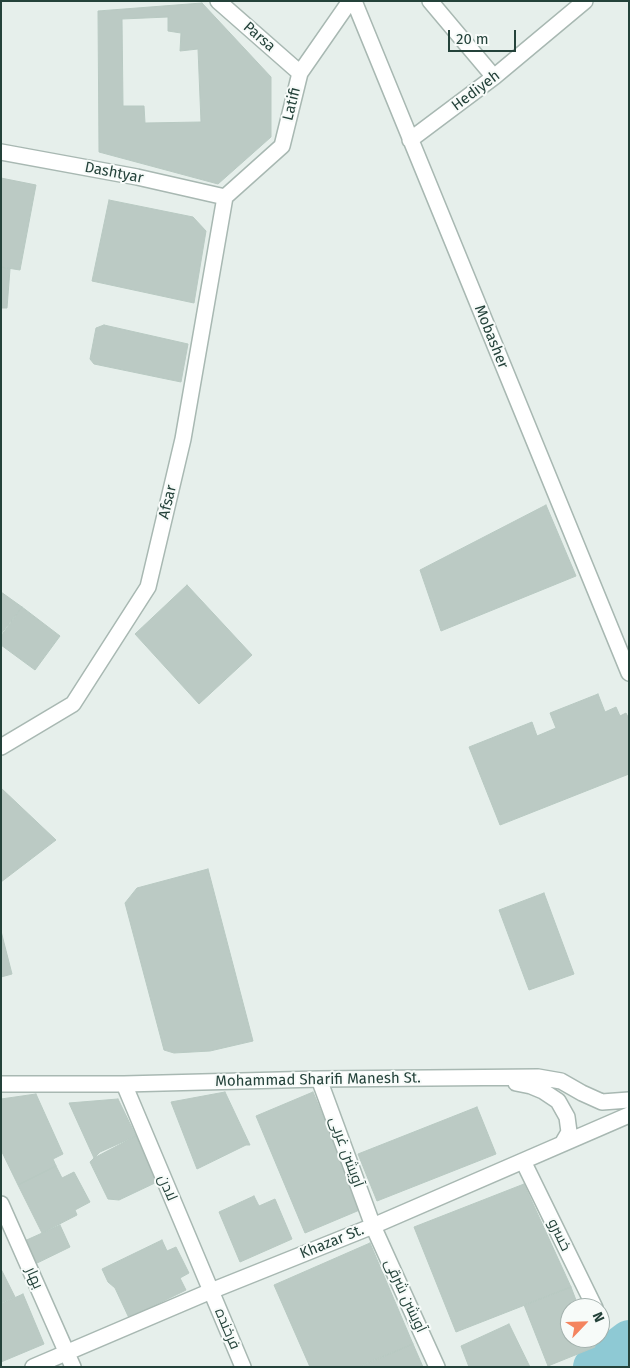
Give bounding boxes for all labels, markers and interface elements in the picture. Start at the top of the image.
street label: Parsa [239,18,279,56]
scale bar [450,20,518,52]
text: 20 m [456,30,489,48]
street label: Hediyeh [448,67,504,115]
street label: Latifi [279,85,305,123]
street label: Dashtyar [83,158,145,188]
street label: Mobasher [470,303,512,371]
street label: Afsar [155,483,181,521]
street label: Mohammad Sharifi Manesh St. [215,1069,421,1091]
street label: آویشن غربی [325,1114,367,1190]
street label: لادن [153,1172,181,1204]
street label: خسرو [544,1216,574,1254]
street label: Khazar St. [297,1221,367,1263]
street label: آویشن شرقی [380,1256,430,1336]
street label: بهار [21,1264,47,1292]
north arrow [560,1298,610,1348]
street label: فرخنده [210,1306,244,1352]
text: N [589,1309,608,1325]

